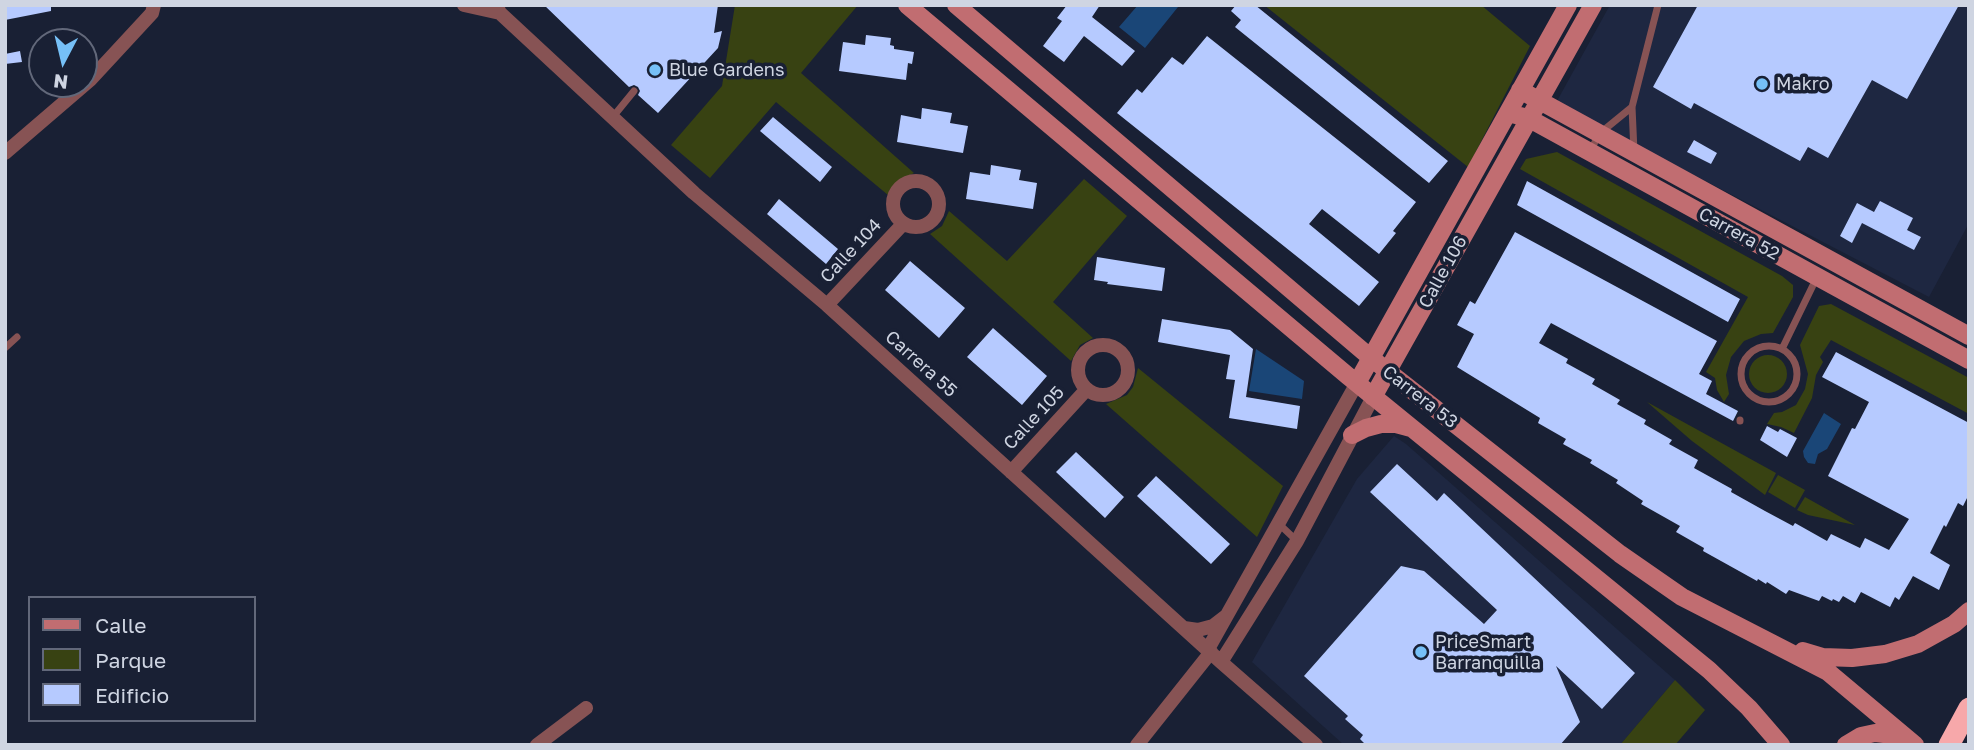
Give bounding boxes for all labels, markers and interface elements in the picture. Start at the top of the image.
north arrow [28,28,98,98]
place label: Blue Gardens [669,59,784,81]
marker: Blue Gardens [647,62,663,78]
text: N [52,70,69,95]
place label: Makro [1776,73,1829,95]
marker: Makro [1754,76,1770,92]
street label: Carrera 52 [1695,203,1783,265]
street label: Calle 104 [816,215,886,287]
street label: Calle 106 [1414,232,1472,312]
street label: Carrera 55 [881,326,961,402]
street label: Carrera 53 [1378,361,1462,433]
street label: Calle 105 [999,382,1069,454]
legend [28,596,256,722]
text: Calle [95,612,147,638]
place label: PriceSmart Barranquilla [1435,631,1541,674]
marker: PriceSmart Barranquilla [1413,644,1429,660]
text: Parque [95,647,166,673]
text: Edificio [95,682,169,708]

